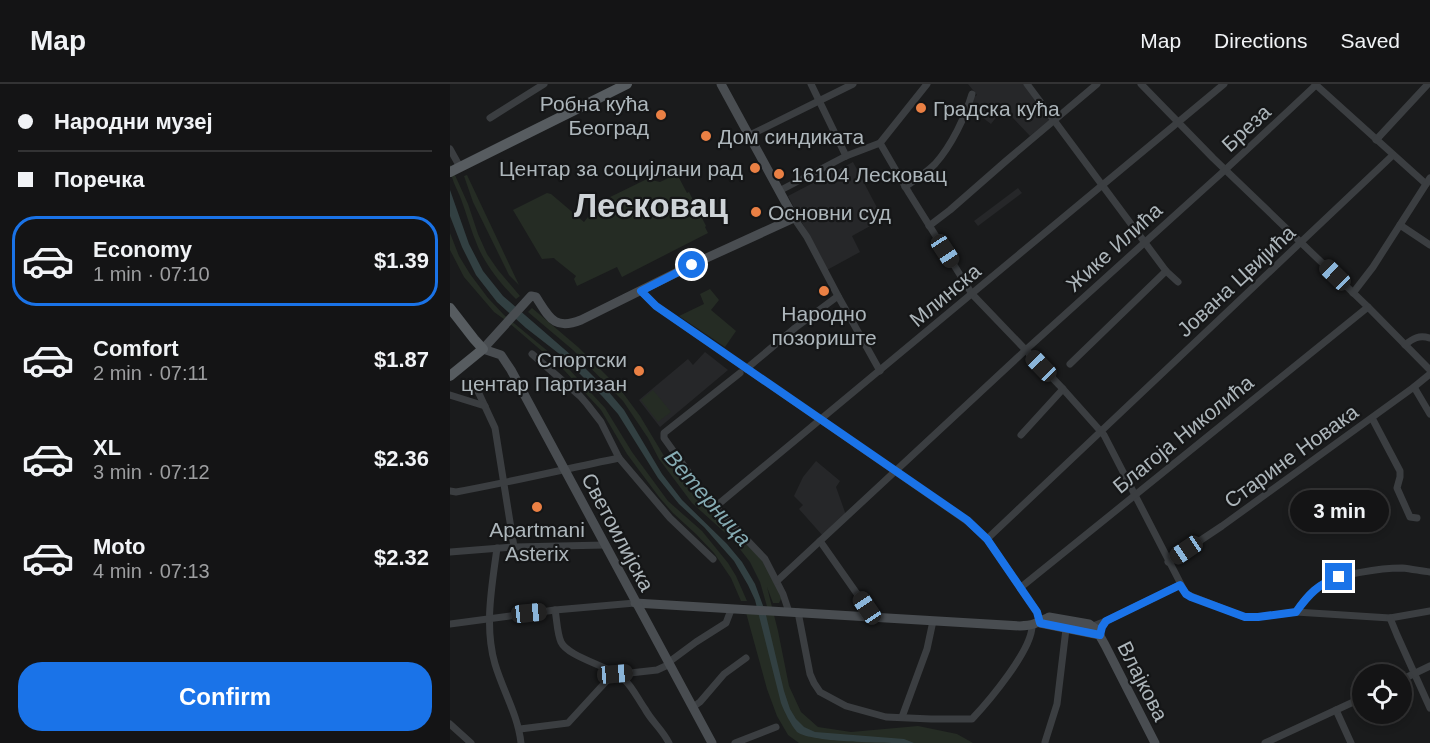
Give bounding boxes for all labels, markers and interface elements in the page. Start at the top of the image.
text: Map [30,25,86,56]
text: Map [1140,29,1181,52]
text: Directions [1214,29,1307,52]
text: Saved [1340,29,1400,52]
place label: Робна кућа Београд [540,92,649,139]
place label: Градска кућа [933,97,1060,120]
street label: Бреза [1217,100,1275,156]
marker: Градска кућа [914,101,928,115]
marker: Робна кућа Београд [654,108,668,122]
text: Народни музеј [54,109,213,134]
place label: Дом синдиката [718,125,864,148]
marker: Дом синдиката [699,129,713,143]
place label: Центар за социјлани рад [499,157,743,180]
marker: Центар за социјлани рад [748,161,762,175]
place label: 16104 Лесковац [791,163,947,186]
text: Поречка [54,167,144,192]
marker: 16104 Лесковац [772,167,786,181]
district label: Лесковац [574,187,728,224]
street label: Жике Илића [1062,198,1167,296]
place label: Основни суд [768,201,891,224]
marker: Основни суд [749,205,763,219]
street label: Јована Цвијића [1173,221,1300,341]
car [928,231,962,271]
icon: car [21,234,75,288]
text: Economy [93,237,192,262]
text: $1.39 [374,248,429,273]
route start [678,251,705,278]
car [1316,256,1354,294]
street label: Млинска [905,259,985,331]
text: 1 min · 07:10 [93,263,210,285]
marker: Народно позориште [817,284,831,298]
place label: Народно позориште [771,302,877,349]
icon: car [21,333,75,387]
text: Comfort [93,336,179,361]
text: $1.87 [374,347,429,372]
car [1022,347,1060,385]
place label: Спортски центар Партизан [461,348,627,395]
text: 2 min · 07:11 [93,362,208,384]
marker: Спортски центар Партизан [632,364,646,378]
street label: Благоја Николића [1108,370,1258,498]
street label: Старине Новака [1220,400,1363,512]
icon: car [21,432,75,486]
text: XL [93,435,121,460]
water label: Ветерница [660,445,756,551]
text: $2.36 [374,446,429,471]
text: 3 min · 07:12 [93,461,210,483]
street label: Светоилијска [577,469,659,595]
callout: 3 min [1290,490,1388,532]
marker: Apartmani Asterix [530,500,544,514]
text: 3 min [1313,500,1366,522]
place label: Apartmani Asterix [489,518,585,565]
icon: car [21,531,75,585]
car [1166,532,1206,568]
text: Moto [93,534,146,559]
text: $2.32 [374,545,429,570]
text: 4 min · 07:13 [93,560,210,582]
route end [1325,563,1352,590]
car [849,588,885,628]
car [510,602,548,624]
street label: Влајкова [1113,637,1173,725]
button: Confirm [18,662,432,731]
car [596,663,634,685]
map controls [1352,664,1412,724]
button: locate [1352,664,1412,724]

